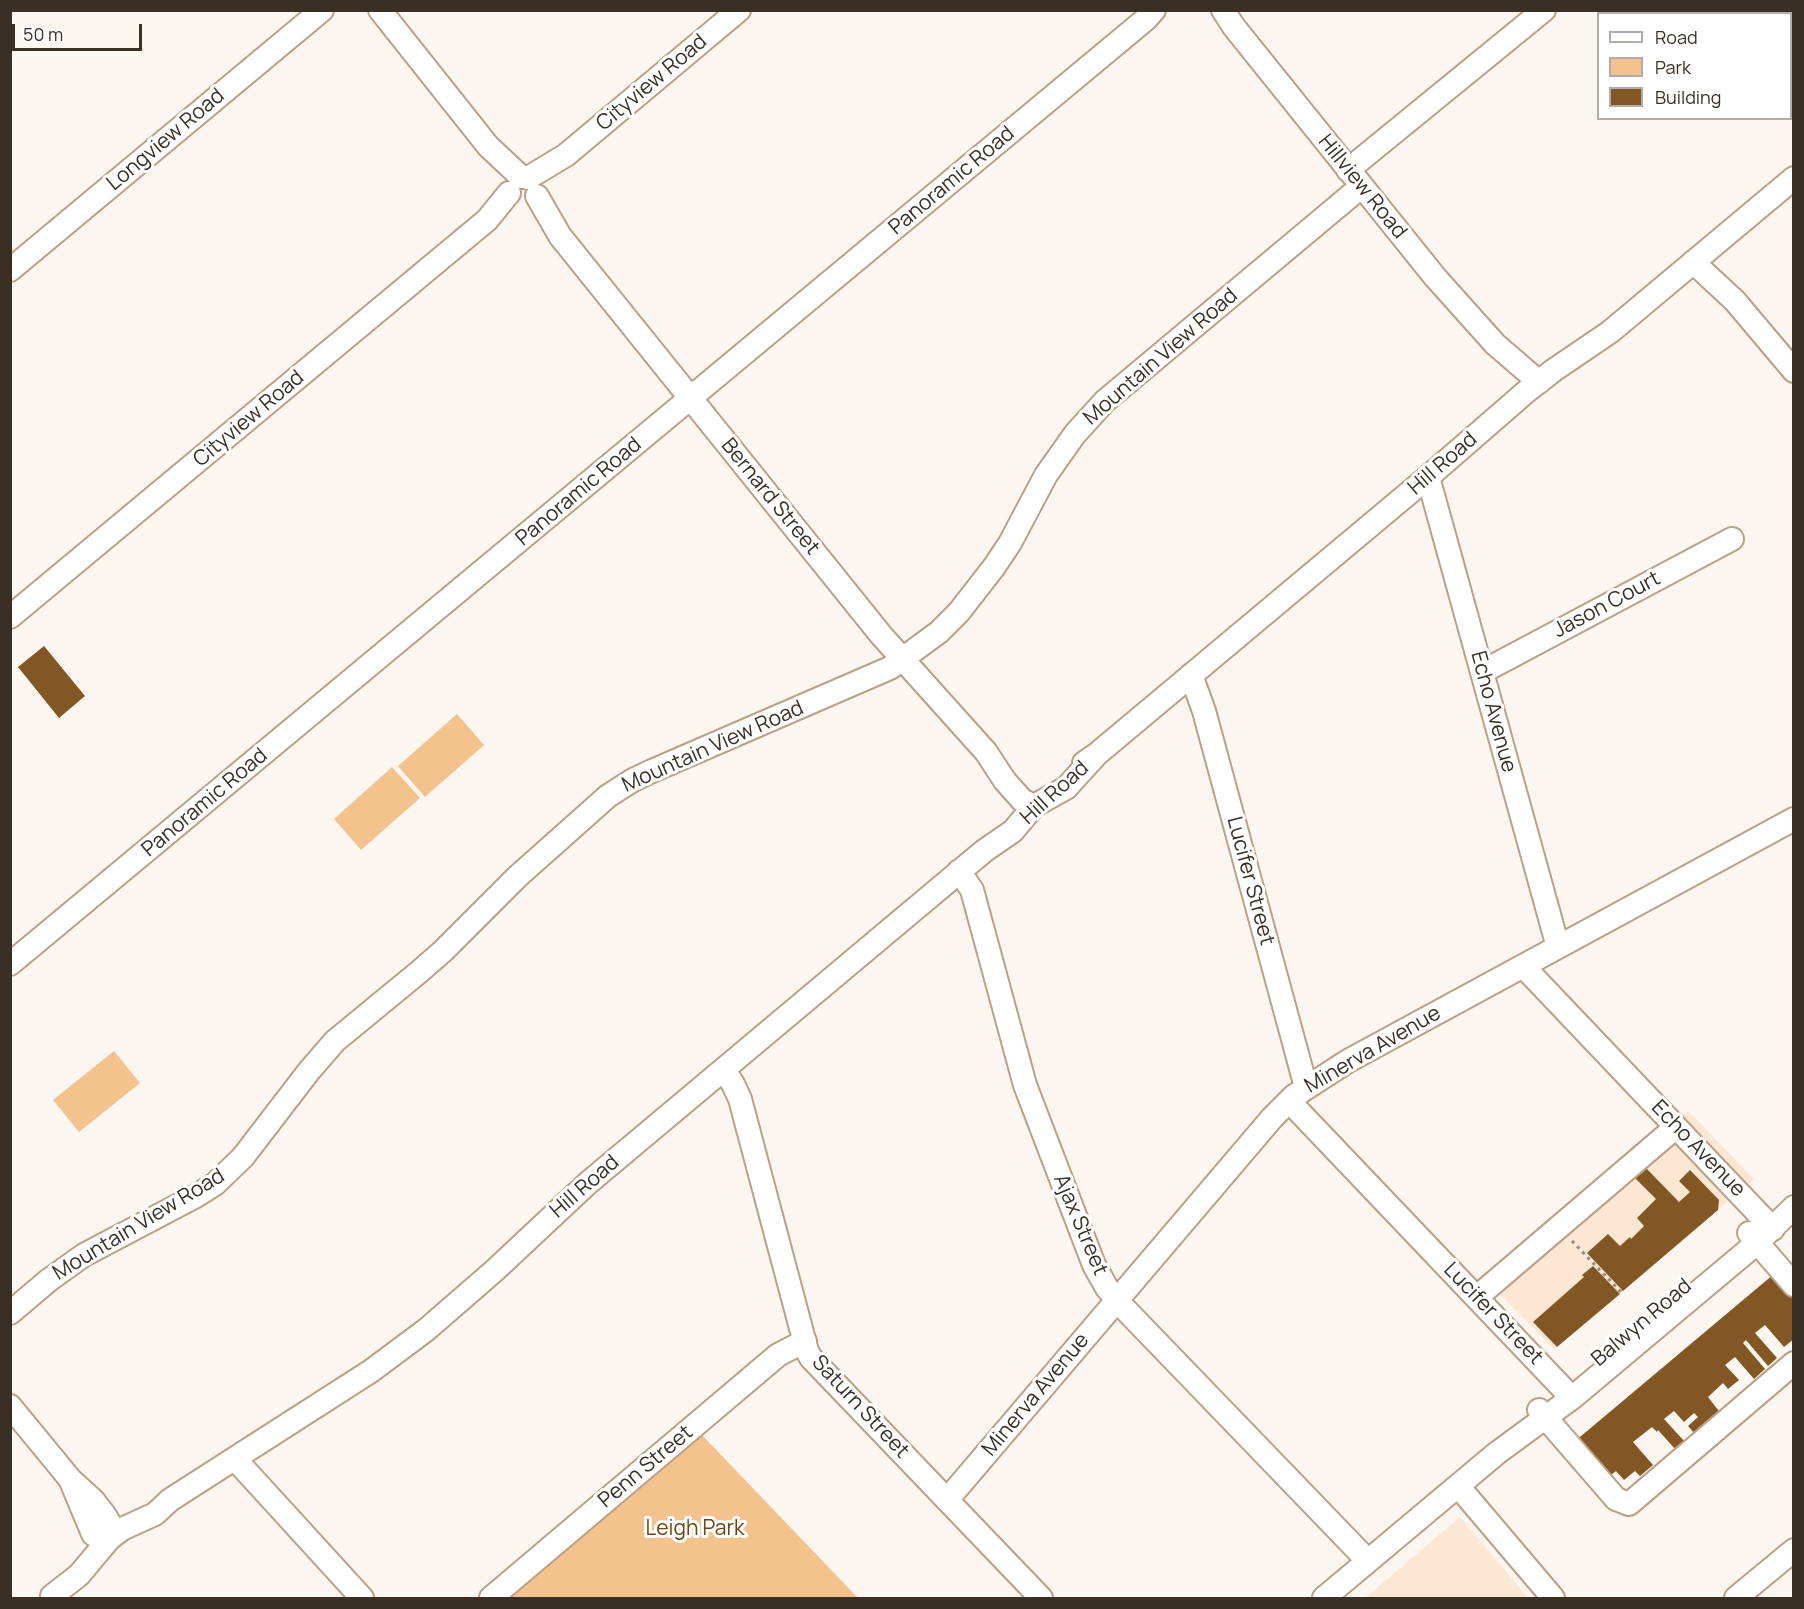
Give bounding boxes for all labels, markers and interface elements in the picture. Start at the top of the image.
scale bar [15,12,146,50]
legend [1597,12,1792,120]
text: 50 m [23,22,63,46]
text: Road [1655,25,1698,49]
street label: Cityview Road [592,29,712,137]
text: Park [1655,55,1691,79]
street label: Longview Road [102,84,230,196]
text: Building [1655,85,1721,109]
street label: Panoramic Road [884,121,1020,241]
street label: Hillview Road [1312,130,1412,244]
street label: Mountain View Road [1079,283,1243,431]
street label: Cityview Road [189,365,309,473]
street label: Hill Road [1403,427,1483,501]
street label: Panoramic Road [511,432,647,552]
street label: Bernard Street [715,434,825,560]
street label: Jason Court [1549,566,1665,644]
street label: Echo Avenue [1465,649,1521,775]
street label: Mountain View Road [618,696,808,798]
street label: Panoramic Road [137,743,273,863]
street label: Hill Road [1016,756,1094,830]
street label: Lucifer Street [1221,814,1279,948]
street label: Minerva Avenue [1301,1001,1445,1099]
street label: Echo Avenue [1646,1095,1750,1203]
street label: Hill Road [545,1150,625,1224]
street label: Mountain View Road [49,1164,229,1286]
street label: Ajax Street [1047,1171,1113,1279]
street label: Lucifer Street [1438,1258,1548,1370]
street label: Balwyn Road [1587,1274,1697,1372]
street label: Minerva Avenue [977,1328,1095,1462]
street label: Saturn Street [806,1350,914,1464]
street label: Penn Street [594,1420,698,1514]
park label: Leigh Park [646,1516,744,1542]

